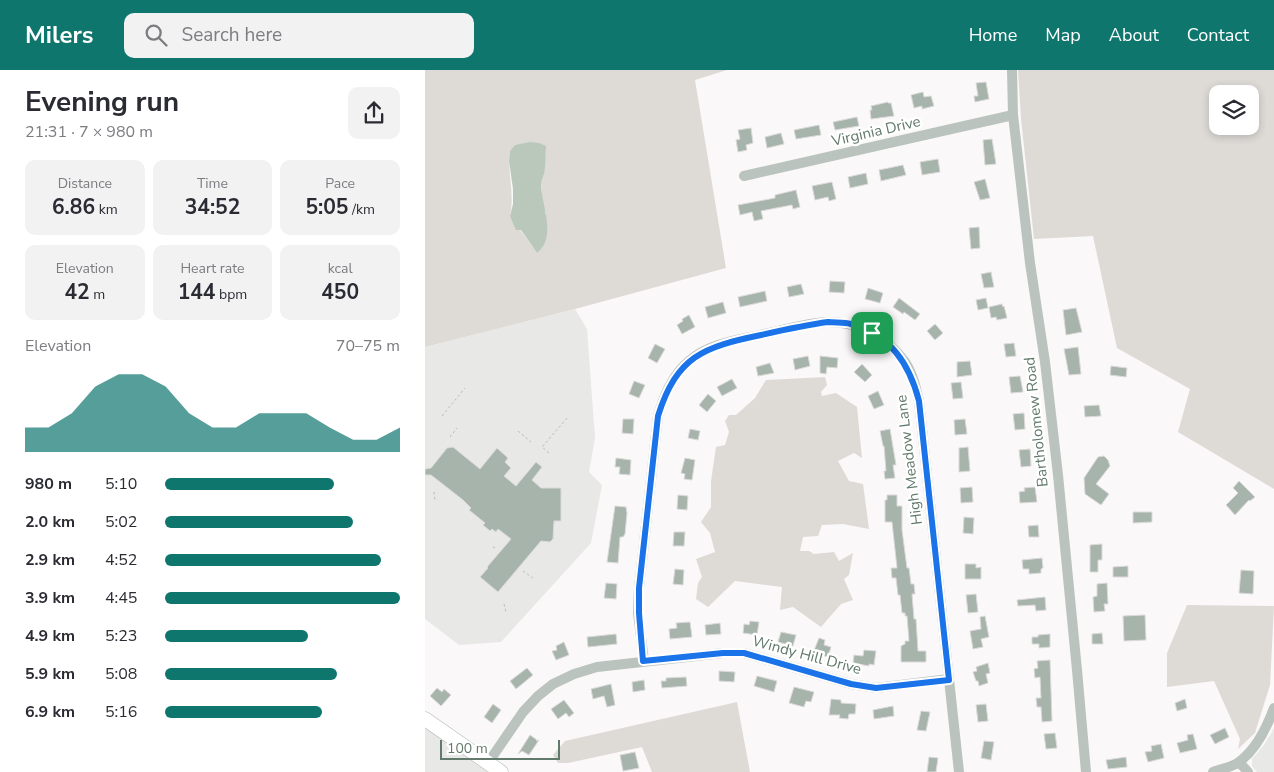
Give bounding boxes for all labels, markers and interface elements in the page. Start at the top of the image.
search box [124,13,474,58]
text: Milers [25,19,94,51]
icon: search [142,21,170,49]
text: Search here [182,22,282,48]
text: Home [969,23,1017,47]
text: Map [1045,23,1081,47]
text: About [1109,23,1159,47]
text: Contact [1187,23,1249,47]
text: Evening run [25,83,179,121]
map controls [1209,85,1259,135]
button: layers [1209,85,1259,135]
button: share [348,87,400,139]
street label: Virginia Drive [829,111,922,151]
text: 21:31 · 7 × 980 m [25,121,153,143]
text: Distance [58,174,112,193]
text: Time [197,174,228,193]
text: Pace [325,174,355,193]
text: 6.86 [52,193,95,221]
text: 34:52 [185,193,240,221]
text: 5:05 [305,193,348,221]
text: km [95,200,118,219]
text: /km [348,200,375,219]
text: Elevation [56,259,114,278]
text: Heart rate [180,259,245,278]
text: kcal [328,259,353,278]
text: 42 [64,278,90,306]
text: 144 [178,278,215,306]
text: 450 [321,278,359,306]
text: m [90,285,105,304]
text: bpm [215,285,247,304]
pin [851,312,893,354]
icon: arrive [858,319,886,347]
text: Elevation [25,335,91,357]
text: 70–75 m [336,335,400,357]
street label: Bartholomew Road [1019,356,1053,488]
street label: High Meadow Lane [891,394,927,526]
text: 980 m [25,473,72,495]
text: 5:10 [105,473,137,495]
text: 2.0 km [25,511,75,533]
text: 5:02 [105,511,137,533]
text: 2.9 km [25,549,75,571]
text: 4:52 [105,549,137,571]
text: 3.9 km [25,587,75,609]
text: 4:45 [105,587,137,609]
text: 4.9 km [25,625,75,647]
text: 5:23 [105,625,137,647]
street label: Windy Hill Drive [750,631,864,679]
text: 5.9 km [25,663,75,685]
text: 5:08 [105,663,137,685]
text: 6.9 km [25,701,75,723]
text: 5:16 [105,701,137,723]
scale bar [440,737,560,760]
text: 100 m [447,739,488,758]

